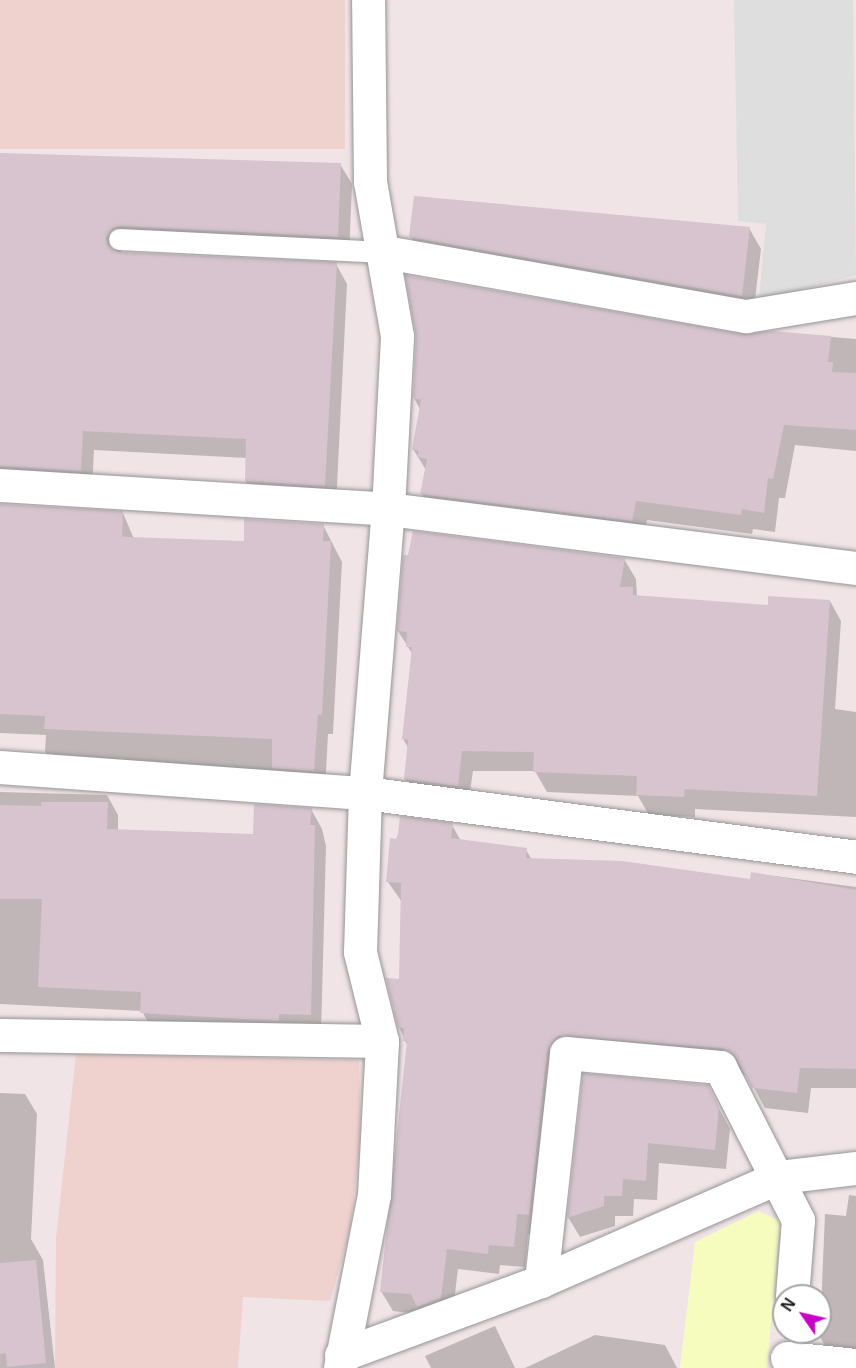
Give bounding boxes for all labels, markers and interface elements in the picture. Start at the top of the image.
north arrow [772,1284,832,1344]
text: N [778,1295,799,1314]

